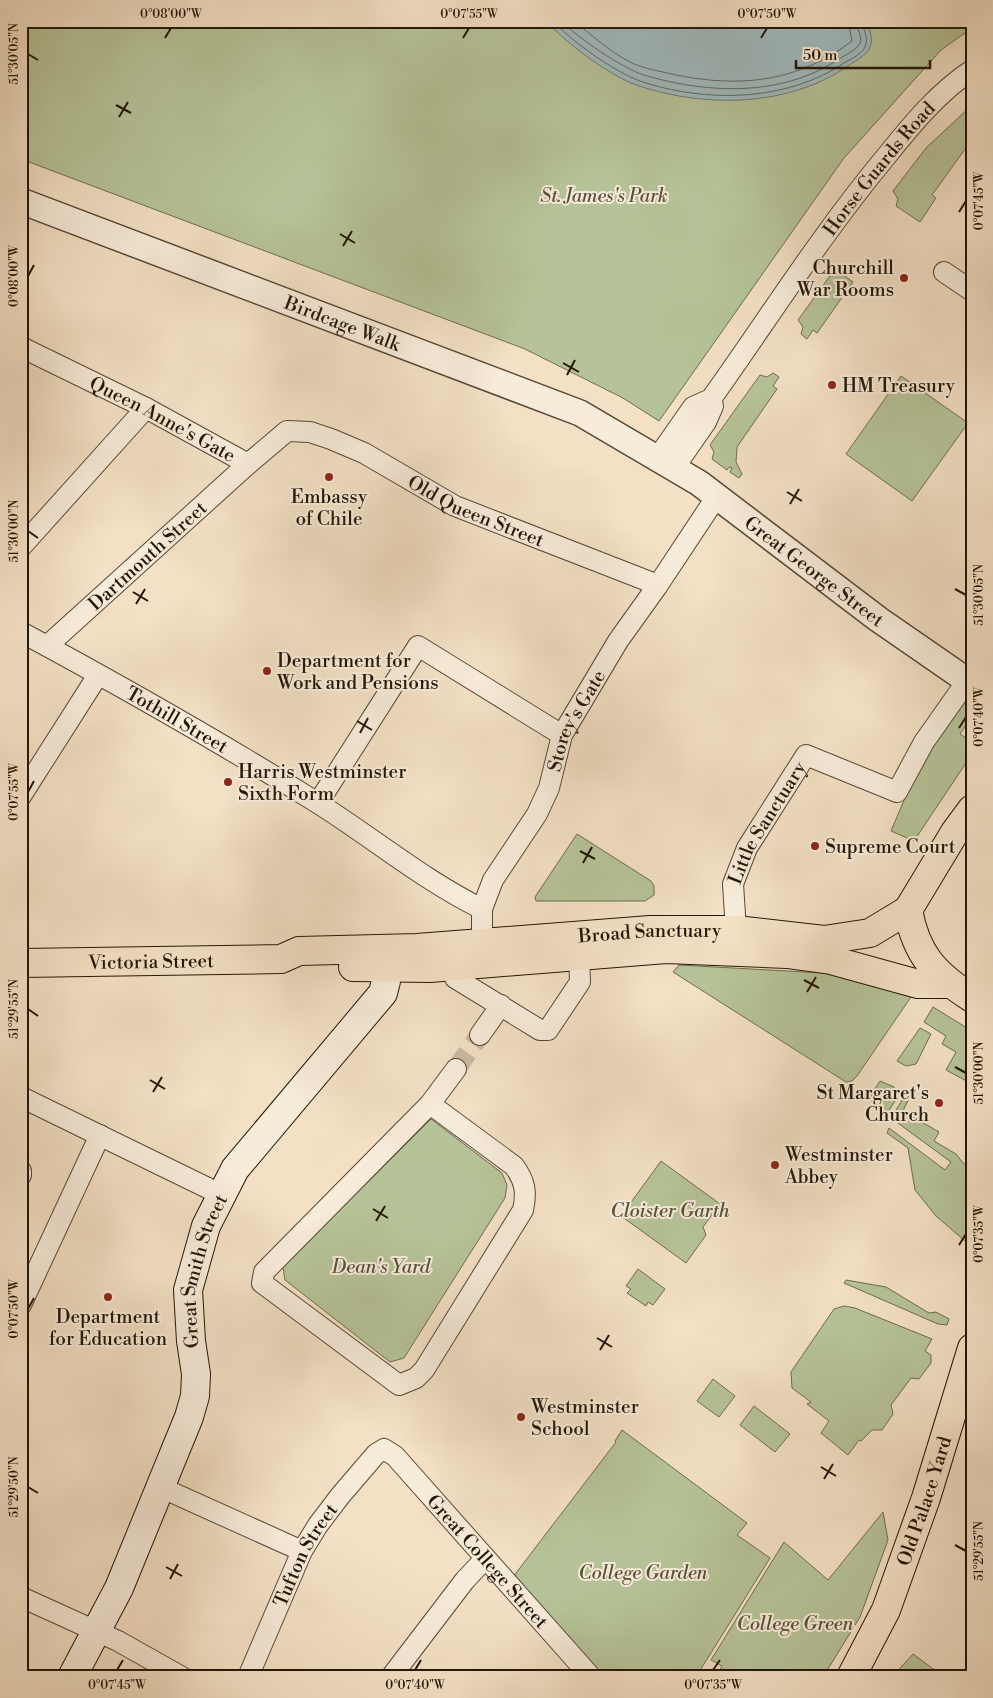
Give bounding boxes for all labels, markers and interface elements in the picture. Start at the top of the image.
text: 0°08'00"W [140,7,203,22]
text: 0°07'55"W [440,7,499,22]
text: 0°07'50"W [737,7,798,22]
text: 51°30'05"N [7,23,22,85]
scale bar [796,38,929,70]
text: 50 m [803,46,837,65]
street label: Horse Guards Road [818,97,941,241]
text: 0°07'45"W [972,171,987,230]
park label: St. James's Park [540,184,668,208]
text: 0°08'00"W [7,244,22,307]
place label: Churchill War Rooms [796,256,894,302]
marker: Churchill War Rooms [898,272,910,284]
street label: Birdcage Walk [280,291,405,357]
street label: Queen Anne's Gate [85,371,240,468]
place label: HM Treasury [842,374,956,398]
marker: HM Treasury [826,379,838,391]
street label: Old Queen Street [403,470,547,553]
marker: Embassy of Chile [323,471,335,483]
place label: Embassy of Chile [291,485,368,531]
street label: Dartmouth Street [83,496,212,616]
text: 51°30'00"N [7,499,22,563]
street label: Great George Street [739,511,888,633]
text: 51°30'05"N [972,564,987,626]
place label: Department for Work and Pensions [276,649,439,695]
marker: Department for Work and Pensions [261,665,273,677]
street label: Storey's Gate [542,666,611,774]
street label: Tothill Street [122,681,232,759]
text: 0°07'40"W [972,686,987,747]
street label: Little Sanctuary [723,757,812,888]
place label: Harris Westminster Sixth Form [238,760,406,806]
text: 0°07'55"W [7,762,22,821]
marker: Harris Westminster Sixth Form [222,776,234,788]
place label: Supreme Court [825,835,956,859]
marker: Supreme Court [809,840,821,852]
street label: Broad Sanctuary [576,919,722,949]
street label: Victoria Street [87,949,214,975]
text: 51°29'55"N [7,979,22,1039]
text: 51°30'00"N [972,1041,987,1105]
place label: St Margaret's Church [817,1081,929,1127]
marker: St Margaret's Church [933,1097,945,1109]
place label: Westminster Abbey [784,1143,893,1189]
marker: Westminster Abbey [769,1159,781,1171]
street label: Great Smith Street [177,1190,233,1350]
park label: Cloister Garth [611,1199,730,1223]
text: 0°07'35"W [972,1204,987,1263]
park label: Dean's Yard [331,1255,432,1279]
text: 0°07'50"W [7,1278,22,1339]
marker: Department for Education [102,1291,114,1303]
place label: Department for Education [49,1305,167,1351]
place label: Westminster School [530,1395,639,1441]
marker: Westminster School [515,1411,527,1423]
street label: Old Palace Yard [892,1433,957,1569]
text: 51°29'50"N [7,1456,22,1518]
street label: Great College Street [421,1489,553,1634]
street label: Tufton Street [269,1499,343,1611]
text: 51°29'55"N [972,1521,987,1581]
park label: College Garden [579,1561,708,1585]
park label: College Green [737,1612,854,1636]
text: 0°07'45"W [88,1678,147,1693]
text: 0°07'40"W [385,1678,446,1693]
text: 0°07'35"W [684,1678,743,1693]

